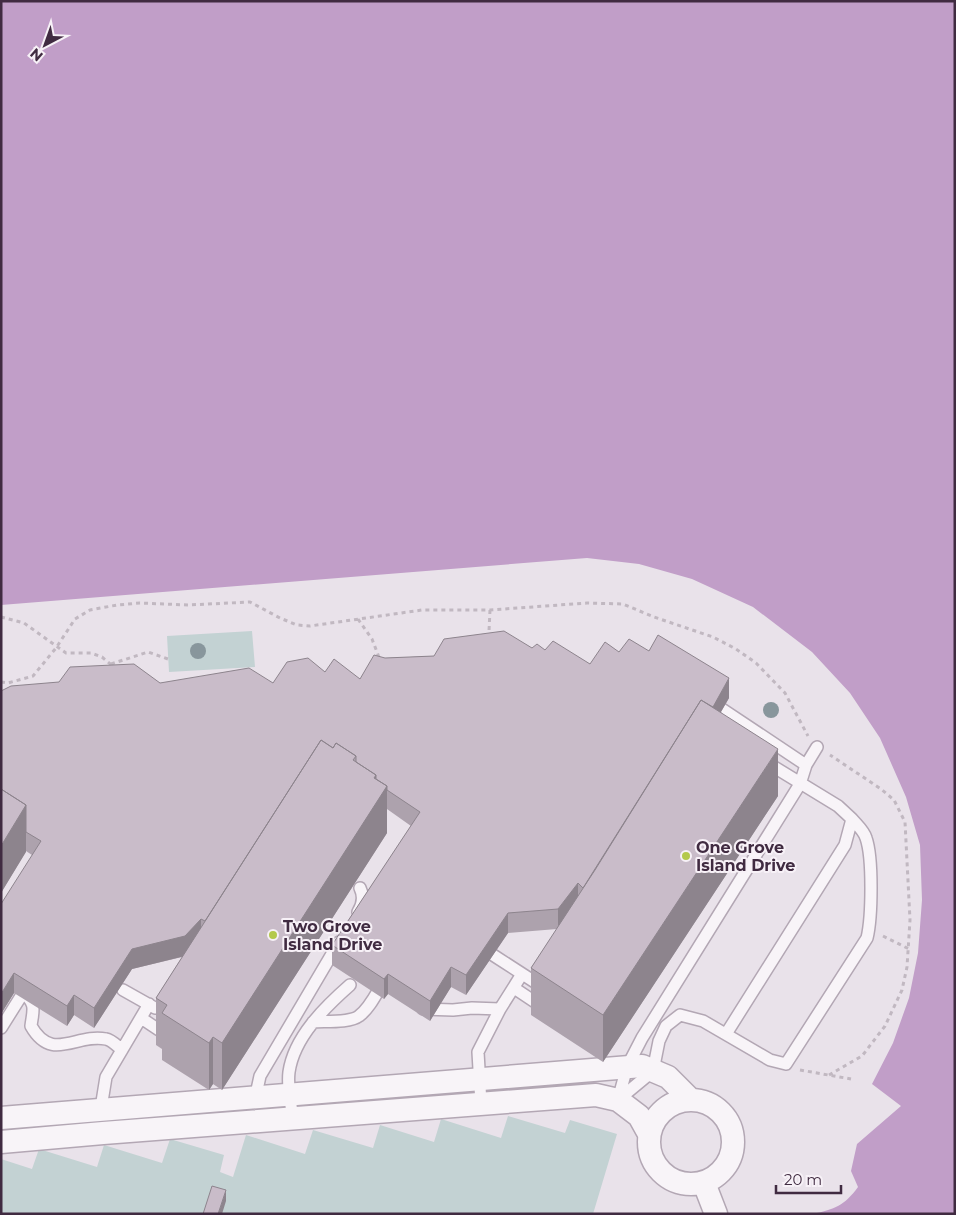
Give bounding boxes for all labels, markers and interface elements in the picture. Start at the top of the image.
north arrow [20,20,70,70]
text: N [26,44,47,65]
place label: One Grove Island Drive [696,838,795,875]
marker: One Grove Island Drive [680,850,692,862]
place label: Two Grove Island Drive [283,917,382,954]
marker: Two Grove Island Drive [267,929,279,941]
scale bar [776,1162,841,1194]
text: 20 m [784,1170,822,1189]

